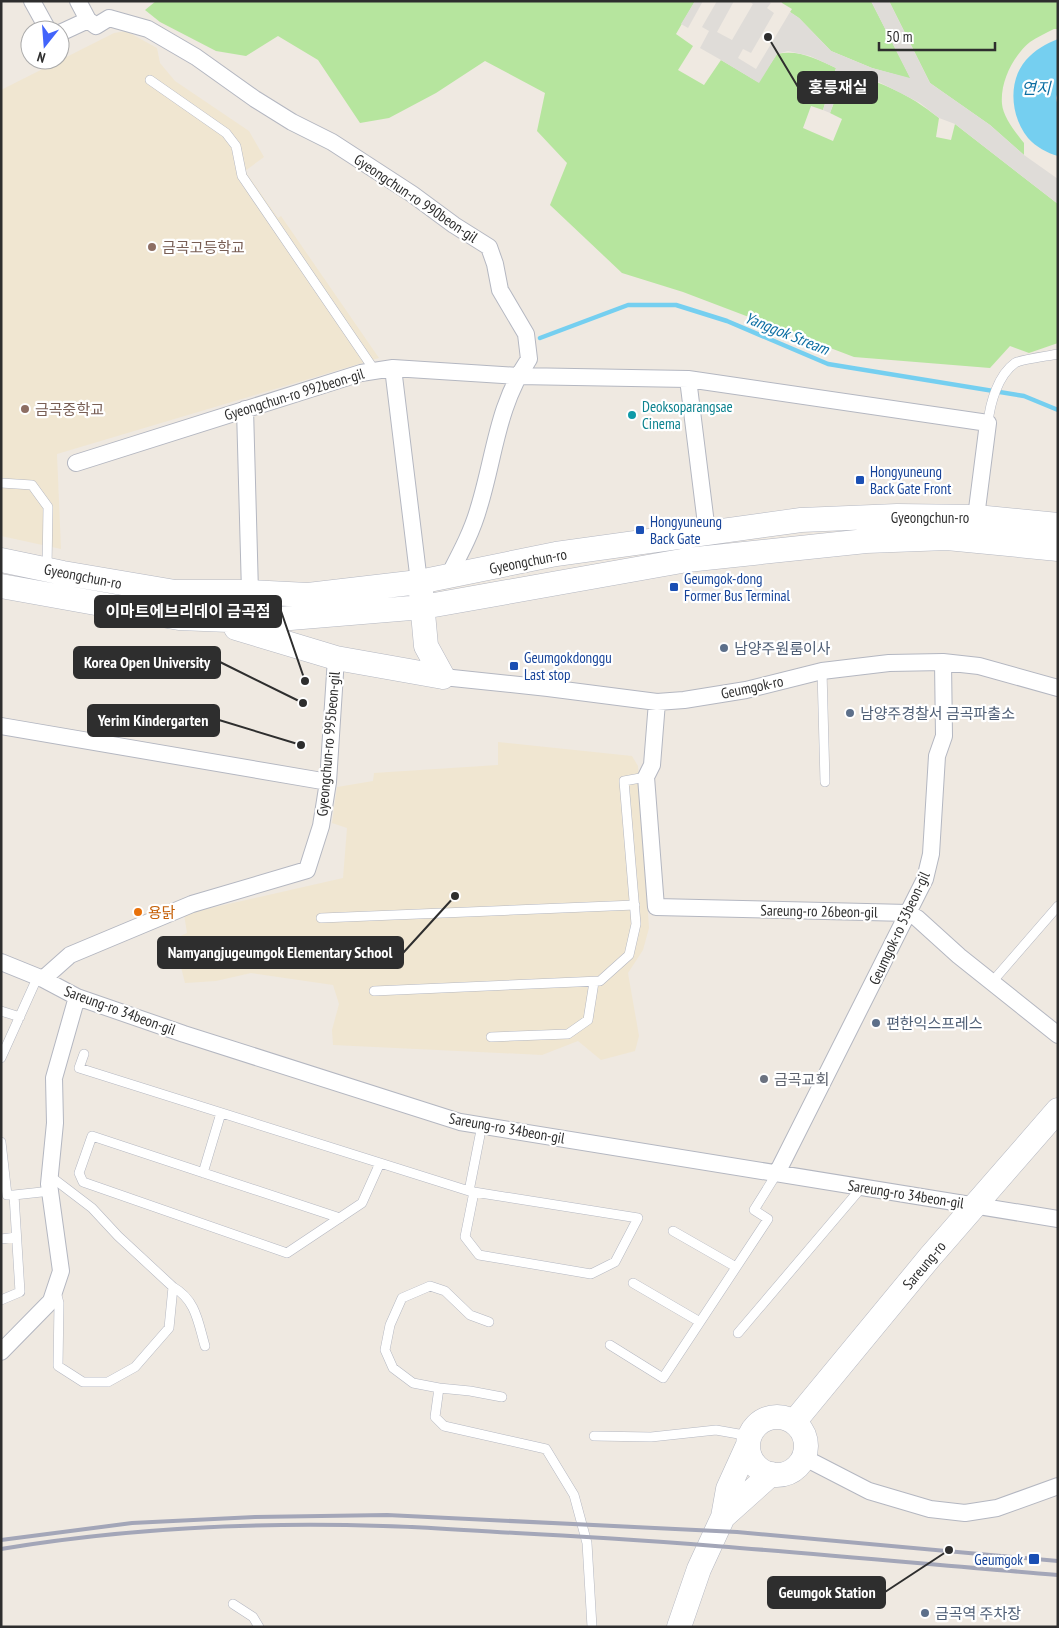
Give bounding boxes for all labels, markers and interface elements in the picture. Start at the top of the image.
north arrow [20,20,70,70]
scale bar [879,20,995,52]
text: 50 m [886,27,912,46]
text: N [35,48,47,67]
callout: 홍릉재실 [798,72,877,103]
text: 홍릉재실 [809,77,867,97]
water label: 연지 [1021,78,1052,98]
street label: Gyeongchun-ro 990beon-gil [350,149,482,247]
place label: 금곡고등학교 [162,238,245,257]
marker: 금곡고등학교 [146,241,158,253]
water label: Yanggok Stream [742,307,833,359]
street label: Gyeongchun-ro 992beon-gil [222,364,367,424]
place label: Deoksoparangsae Cinema [642,397,733,433]
place label: 금곡중학교 [35,400,104,419]
marker: 금곡중학교 [19,403,31,415]
marker: Deoksoparangsae Cinema [626,409,638,421]
place label: Hongyuneung Back Gate Front [870,462,951,498]
marker: Hongyuneung Back Gate Front [854,474,866,486]
street label: Gyeongchun-ro [891,508,969,527]
place label: Hongyuneung Back Gate [650,512,722,548]
marker: Hongyuneung Back Gate [634,524,646,536]
street label: Gyeongchun-ro [488,544,568,578]
street label: Gyeongchun-ro [43,559,123,593]
place label: Geumgok-dong Former Bus Terminal [684,569,791,605]
marker: Geumgok-dong Former Bus Terminal [668,581,680,593]
callout: 이마트에브리데이 금곡점 [95,596,281,627]
text: 이마트에브리데이 금곡점 [105,601,271,621]
place label: 남양주원룸이사 [734,639,831,658]
marker: 남양주원룸이사 [718,642,730,654]
callout: Korea Open University [74,647,220,678]
place label: Geumgokdonggu Last stop [524,648,612,684]
text: Korea Open University [84,652,211,672]
marker: Geumgokdonggu Last stop [508,660,520,672]
street label: Gyeongchun-ro 995beon-gil [312,670,344,817]
street label: Geumgok-ro [719,671,785,703]
place label: 남양주경찰서 금곡파출소 [860,704,1015,723]
callout: Yerim Kindergarten [88,705,219,736]
marker: 남양주경찰서 금곡파출소 [844,707,856,719]
text: Yerim Kindergarten [97,710,208,730]
street label: Geumgok-ro 53beon-gil [864,868,934,988]
street label: Sareung-ro 26beon-gil [760,900,878,922]
place label: 용닭 [148,903,176,922]
marker: 용닭 [132,906,144,918]
callout: Namyangjugeumgok Elementary School [158,937,403,968]
text: Namyangjugeumgok Elementary School [168,942,392,962]
street label: Sareung-ro 34beon-gil [62,981,179,1039]
place label: 편한익스프레스 [886,1014,983,1033]
marker: 편한익스프레스 [870,1017,882,1029]
place label: 금곡교회 [774,1070,829,1089]
marker: 금곡교회 [758,1073,770,1085]
street label: Sareung-ro 34beon-gil [448,1108,567,1148]
street label: Sareung-ro 34beon-gil [847,1175,966,1213]
street label: Sareung-ro [898,1237,950,1293]
place label: Geumgok [974,1550,1023,1569]
marker: Geumgok [1027,1552,1041,1566]
callout: Geumgok Station [768,1577,885,1608]
text: Geumgok Station [778,1582,876,1602]
place label: 금곡역 주차장 [935,1604,1021,1623]
marker: 금곡역 주차장 [919,1607,931,1619]

